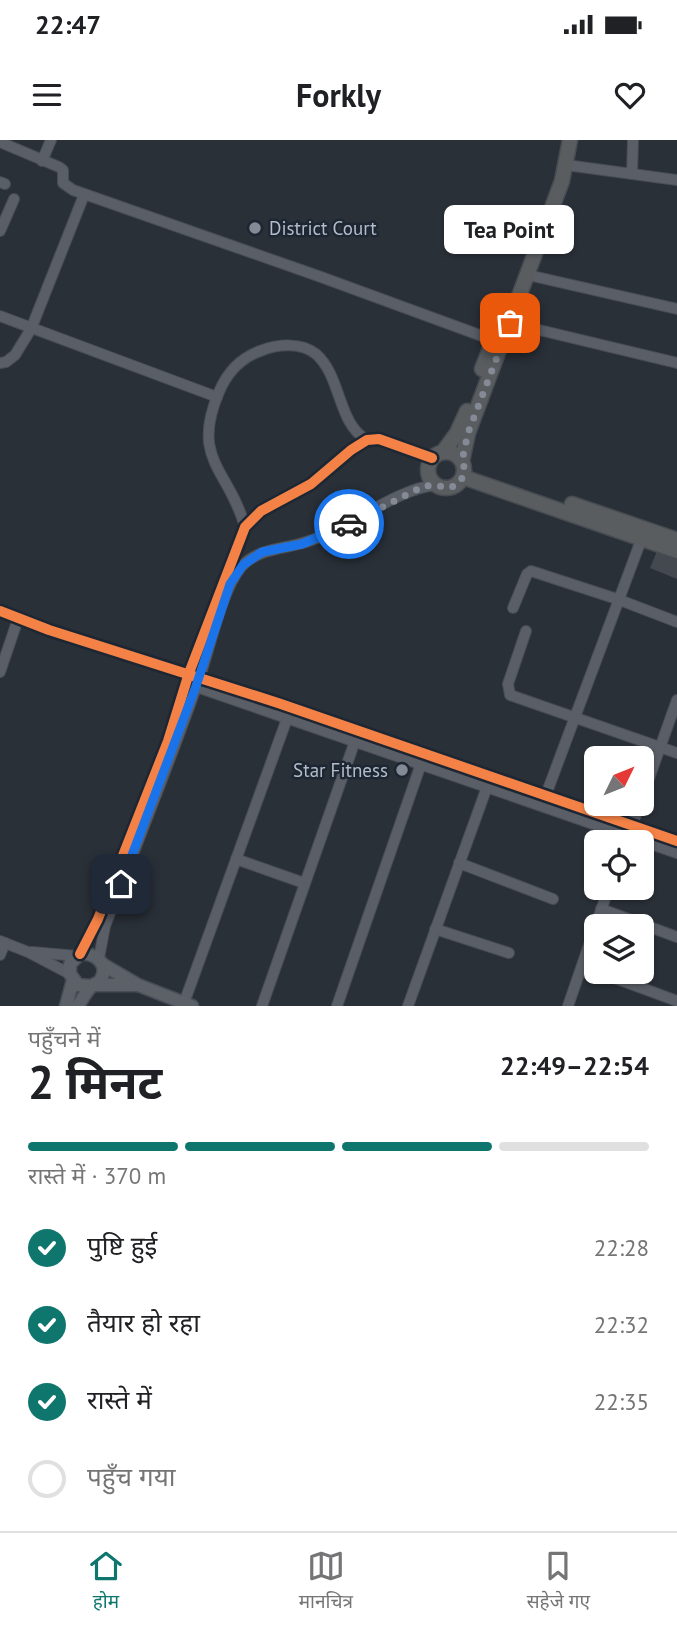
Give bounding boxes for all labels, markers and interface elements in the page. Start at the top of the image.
text: 22:47 [35,8,101,41]
text: Forkly [296,74,381,116]
icon: menu [28,76,66,114]
icon: heart [611,76,649,114]
callout: Tea Point [445,204,575,253]
text: Tea Point [464,215,554,244]
place label: District Court [269,216,377,240]
marker: District Court [247,220,263,236]
pin [480,293,540,353]
icon: bag [491,304,529,342]
courier [314,489,384,559]
icon: car [330,505,368,543]
north arrow [584,746,654,816]
map controls [584,746,654,984]
place label: Star Fitness [293,758,388,782]
marker: Star Fitness [394,762,410,778]
button: locate [584,830,654,900]
pin [91,854,151,914]
icon: home [102,865,140,903]
button: layers [584,914,654,984]
text: पहुँचने में [28,1024,101,1053]
text: 22:49–22:54 [500,1049,649,1082]
text: 2 मिनट [28,1052,162,1112]
text: रास्ते में · 370 m [28,1161,166,1190]
icon: check [28,1229,66,1267]
text: पुष्टि हुई [87,1229,157,1262]
text: 22:28 [594,1233,649,1262]
icon: check [28,1306,66,1344]
text: तैयार हो रहा [87,1306,200,1339]
text: 22:32 [594,1310,649,1339]
icon: check [28,1383,66,1421]
text: रास्ते में [87,1383,152,1416]
text: 22:35 [594,1387,649,1416]
text: पहुँच गया [87,1460,175,1493]
tab: होम [87,1547,125,1616]
tab: मानचित्र [299,1547,353,1616]
tab: सहेजे गए [527,1547,590,1616]

